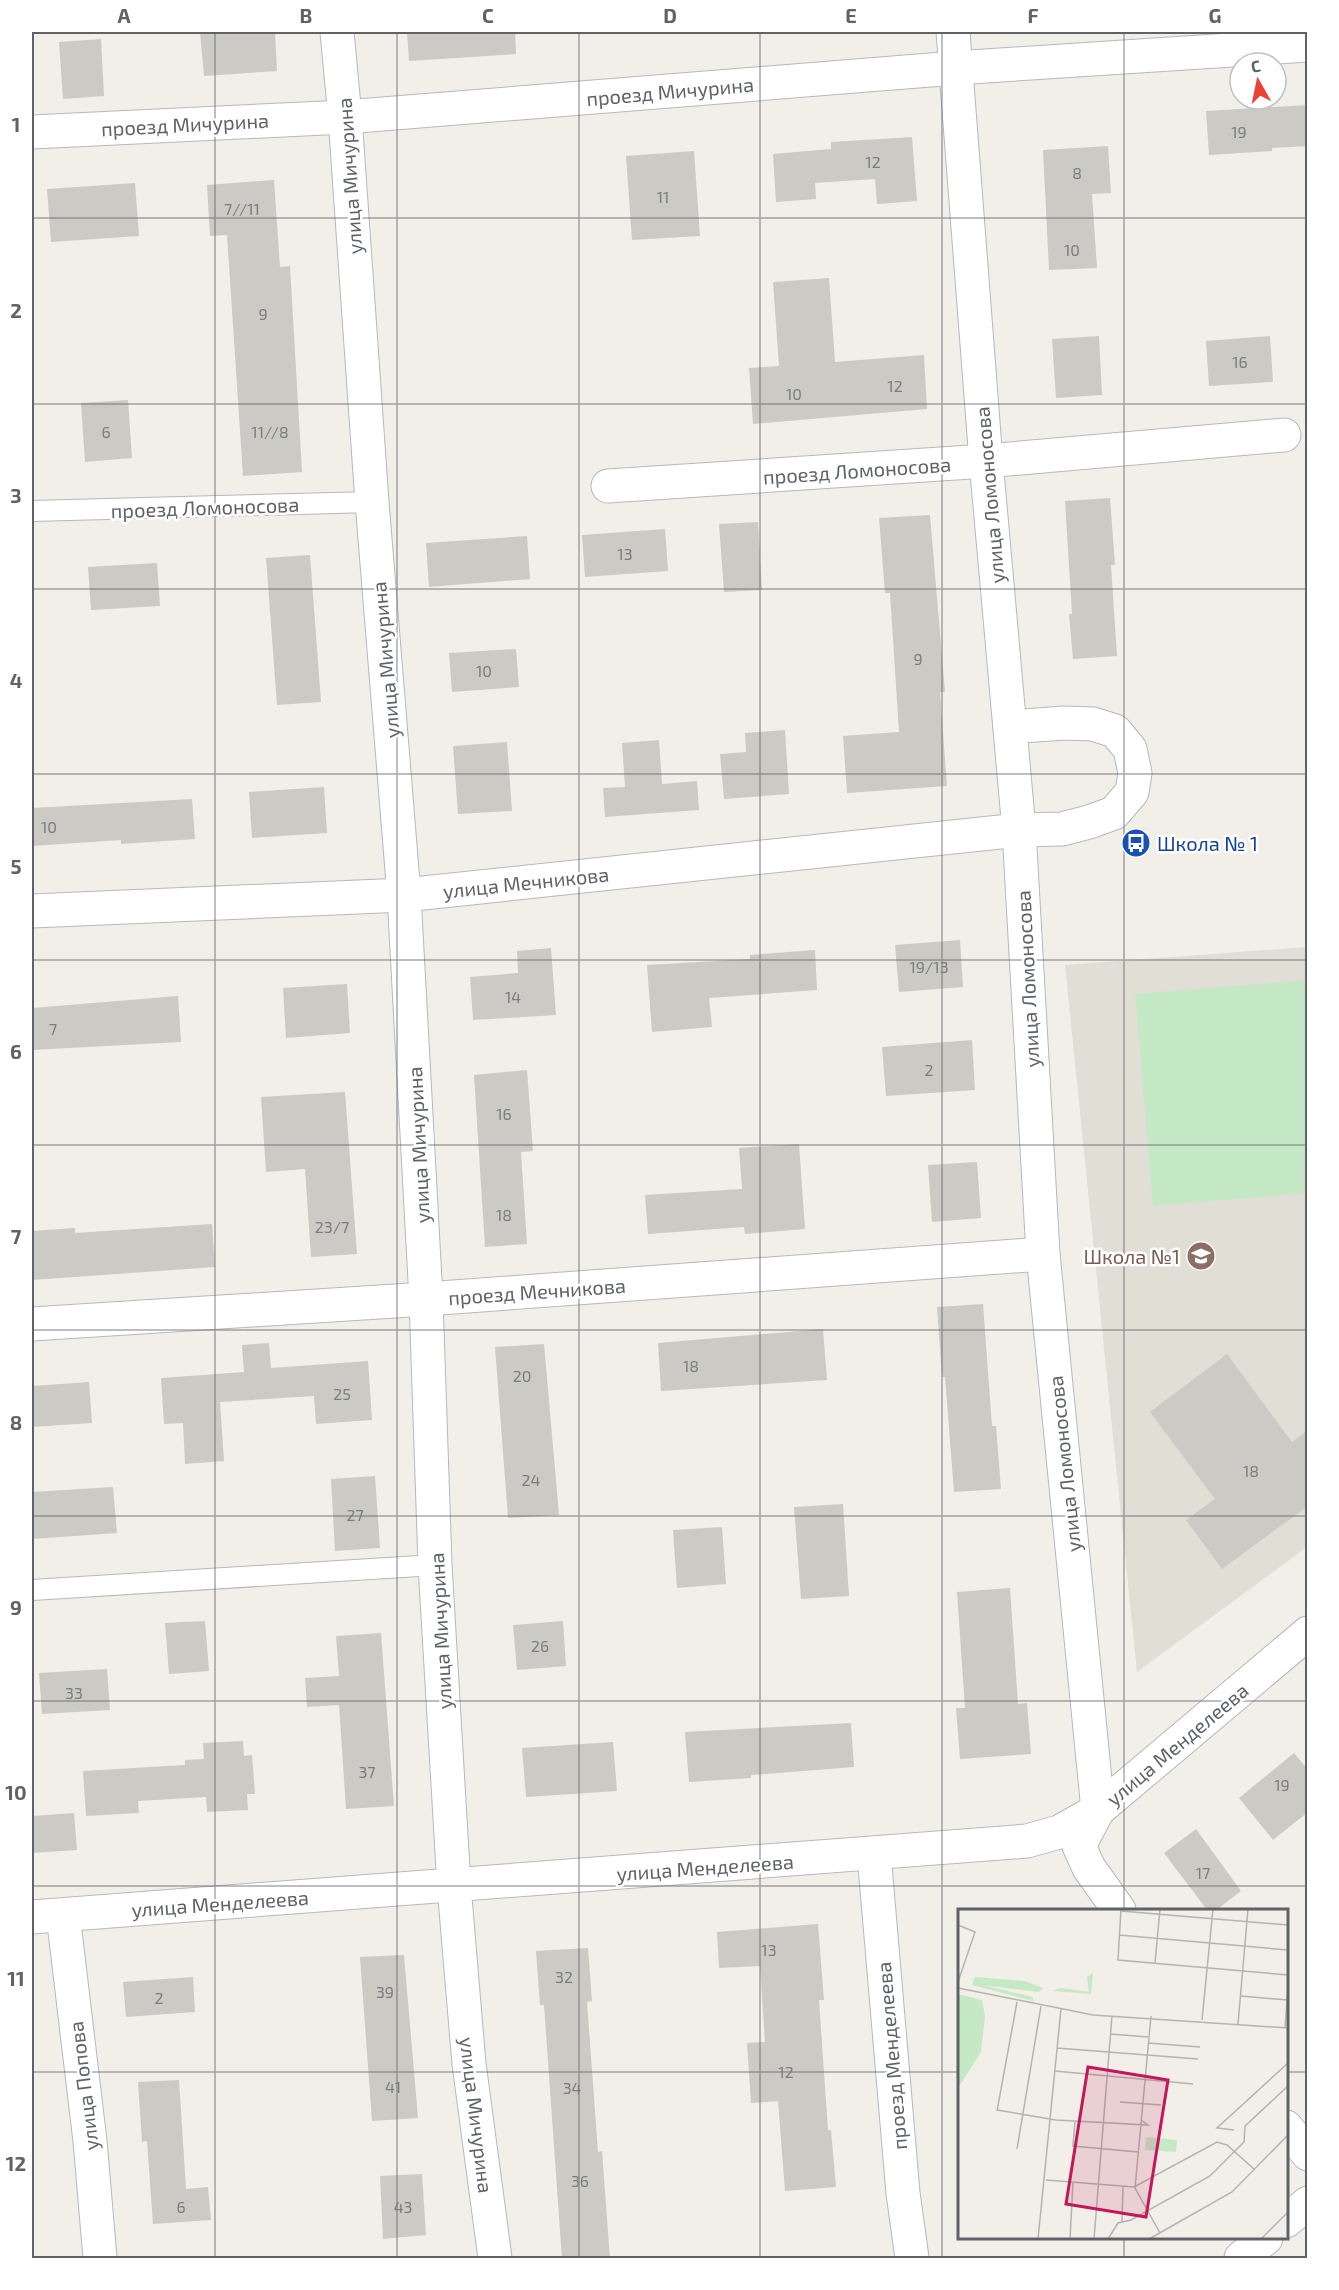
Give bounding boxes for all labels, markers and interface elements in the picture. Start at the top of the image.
text: A [117,3,131,27]
text: B [300,3,312,27]
text: C [482,3,494,27]
text: D [663,3,677,27]
text: E [845,3,857,27]
text: F [1027,3,1039,27]
text: G [1209,3,1221,27]
north arrow [1228,51,1288,111]
text: С [1249,56,1262,76]
street label: проезд Мичурина [585,72,755,111]
street label: улица Мичурина [332,97,367,255]
street label: проезд Мичурина [100,108,270,141]
text: 1 [12,112,20,136]
house number: 19 [1231,122,1247,141]
house number: 12 [865,152,881,171]
house number: 8 [1072,163,1082,182]
house number: 11 [657,187,669,206]
house number: 7//11 [224,199,260,218]
house number: 10 [1064,240,1080,259]
text: 2 [10,298,22,322]
house number: 9 [258,304,268,323]
house number: 16 [1232,352,1248,371]
house number: 12 [887,376,903,395]
house number: 10 [786,384,802,403]
street label: улица Ломоносова [969,406,1010,584]
house number: 6 [101,422,111,441]
house number: 11//8 [251,422,289,441]
street label: проезд Ломоносова [762,451,952,489]
text: 3 [10,483,22,507]
street label: проезд Ломоносова [110,492,300,522]
house number: 13 [617,544,633,563]
street label: улица Мичурина [366,581,405,739]
house number: 9 [913,649,923,668]
house number: 10 [476,661,492,680]
text: 4 [10,668,23,692]
house number: 10 [41,817,57,836]
bus stop icon: Школа № 1 [1120,827,1152,859]
place label: Школа № 1 [1157,831,1258,855]
text: 5 [10,854,22,878]
street label: улица Мечникова [442,861,610,904]
street label: улица Ломоносова [1010,890,1045,1068]
house number: 19/13 [909,957,949,976]
house number: 14 [505,987,521,1006]
house number: 7 [49,1019,57,1038]
text: 6 [10,1039,22,1063]
house number: 2 [925,1060,934,1079]
street label: улица Мичурина [402,1066,435,1224]
house number: 16 [496,1104,512,1123]
house number: 18 [496,1205,512,1224]
house number: 23/7 [315,1217,349,1236]
text: 7 [11,1224,22,1248]
school or university icon: Школа №1 [1185,1240,1217,1272]
place label: Школа №1 [1083,1244,1180,1268]
street label: проезд Мечникова [447,1273,627,1309]
house number: 18 [683,1356,699,1375]
house number: 20 [513,1366,531,1385]
street label: улица Ломоносова [1043,1374,1086,1553]
house number: 25 [333,1384,351,1403]
text: 8 [10,1410,22,1434]
house number: 18 [1243,1461,1259,1480]
house number: 24 [522,1470,541,1489]
house number: 27 [346,1505,364,1524]
street label: улица Мичурина [424,1552,457,1710]
text: 9 [10,1595,22,1619]
house number: 26 [531,1636,549,1655]
street label: улица Менделеева [1101,1678,1253,1811]
house number: 33 [65,1683,83,1702]
house number: 37 [358,1762,376,1781]
house number: 19 [1274,1775,1290,1794]
text: 10 [5,1780,27,1804]
street label: улица Менделеева [616,1849,795,1886]
house number: 17 [1196,1863,1210,1882]
street label: улица Менделеева [131,1885,310,1922]
inset map [958,1909,1288,2239]
house number: 13 [761,1940,777,1959]
street label: проезд Менделеева [871,1961,911,2151]
text: 11 [7,1966,25,1990]
house number: 32 [555,1967,573,1986]
house number: 39 [376,1982,394,2001]
house number: 2 [155,1988,164,2007]
street label: улица Попова [63,2020,104,2152]
street label: улица Мичурина [455,2036,498,2194]
house number: 12 [778,2062,794,2081]
house number: 41 [385,2077,401,2096]
house number: 34 [563,2078,582,2097]
text: 12 [6,2151,26,2175]
house number: 36 [571,2171,589,2190]
house number: 6 [176,2197,186,2216]
house number: 43 [394,2197,412,2216]

